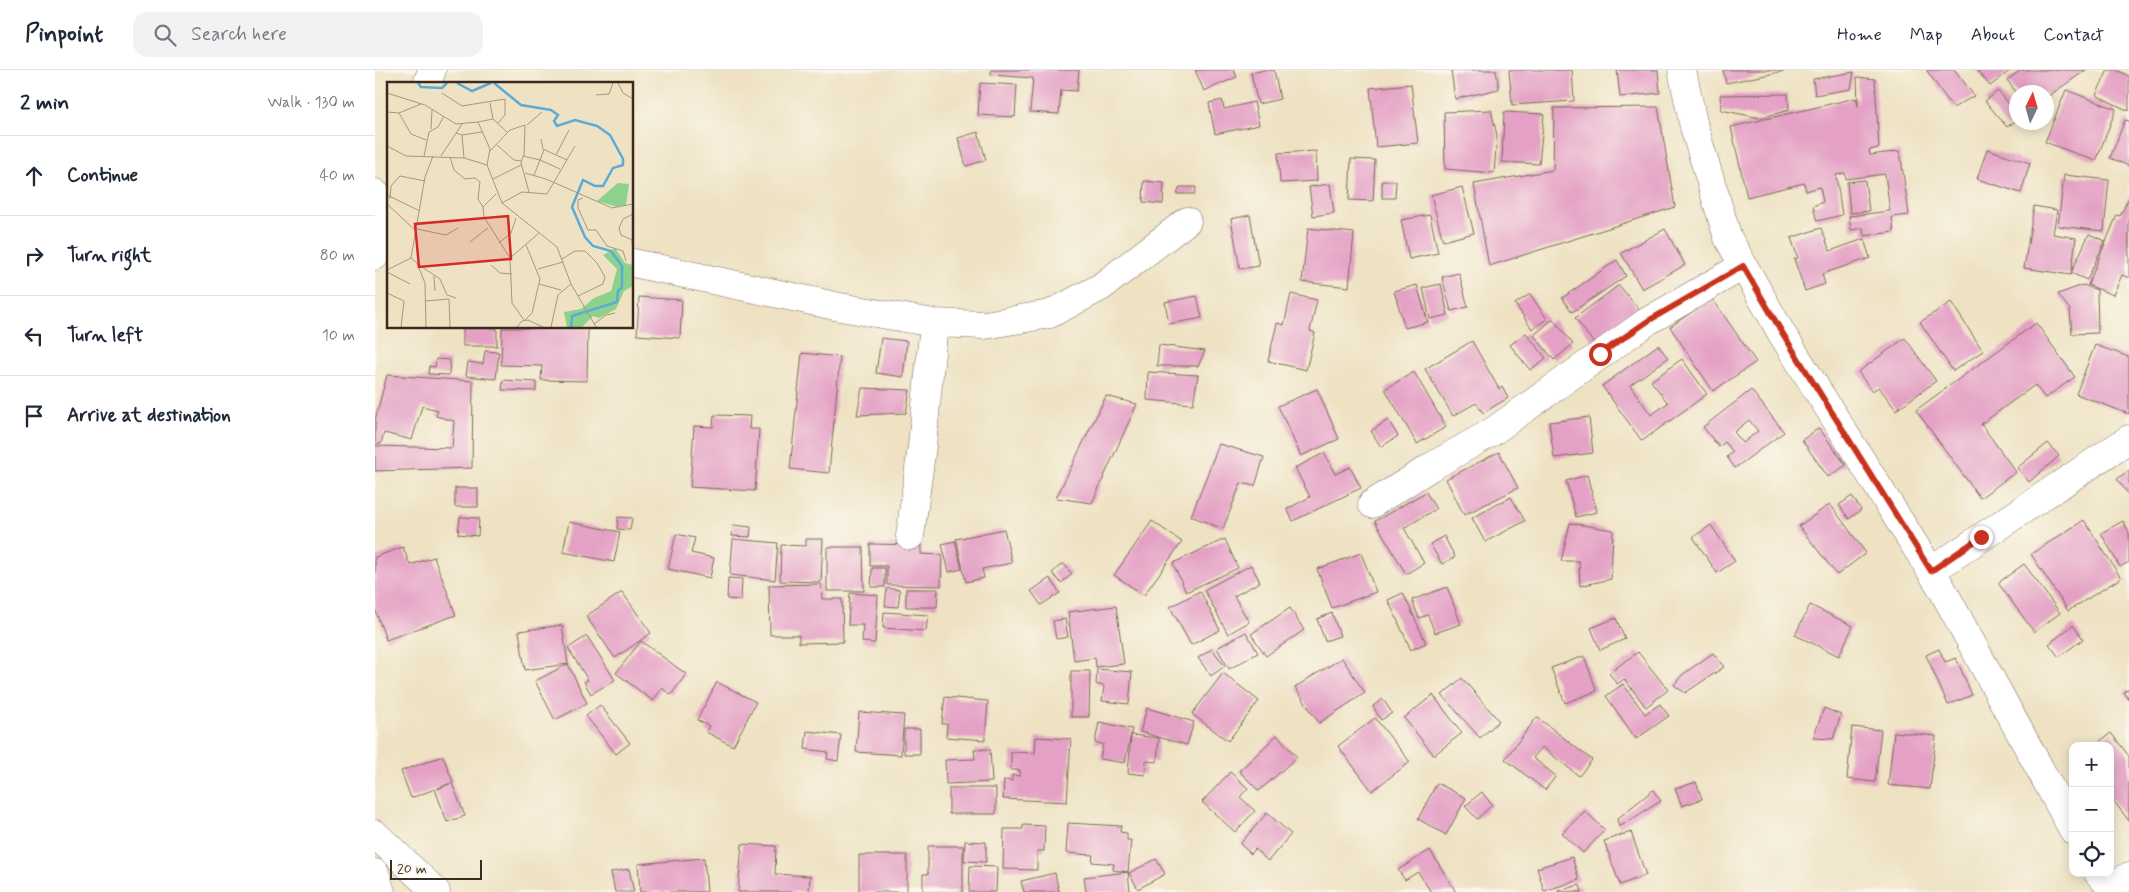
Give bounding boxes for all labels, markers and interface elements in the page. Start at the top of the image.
search box [133,12,483,57]
text: Pinpoint [25,19,103,50]
icon: search [151,21,179,49]
text: Search here [191,22,287,47]
text: Home [1837,23,1882,47]
text: Map [1910,23,1943,47]
text: About [1971,23,2015,47]
text: Contact [2043,23,2104,47]
inset map [387,82,634,329]
north arrow [2009,85,2054,130]
text: 2 min [20,89,69,117]
text: Walk · 130 m [268,92,355,113]
icon: ahead [20,162,48,190]
text: Continue [67,163,138,188]
text: 40 m [319,165,355,186]
icon: right [20,242,48,270]
text: Turn right [67,243,151,268]
text: 80 m [320,245,355,266]
icon: left [20,322,48,350]
text: Turn left [67,323,143,348]
text: 10 m [322,325,355,346]
route start [1589,343,1612,366]
icon: arrive [20,402,48,430]
text: Arrive at destination [67,403,231,428]
route end [1970,526,1993,549]
map controls [2069,742,2114,877]
button: + [2069,742,2114,787]
button: − [2069,787,2114,832]
button: locate [2069,832,2114,877]
scale bar [390,857,483,880]
text: 20 m [397,860,427,878]

